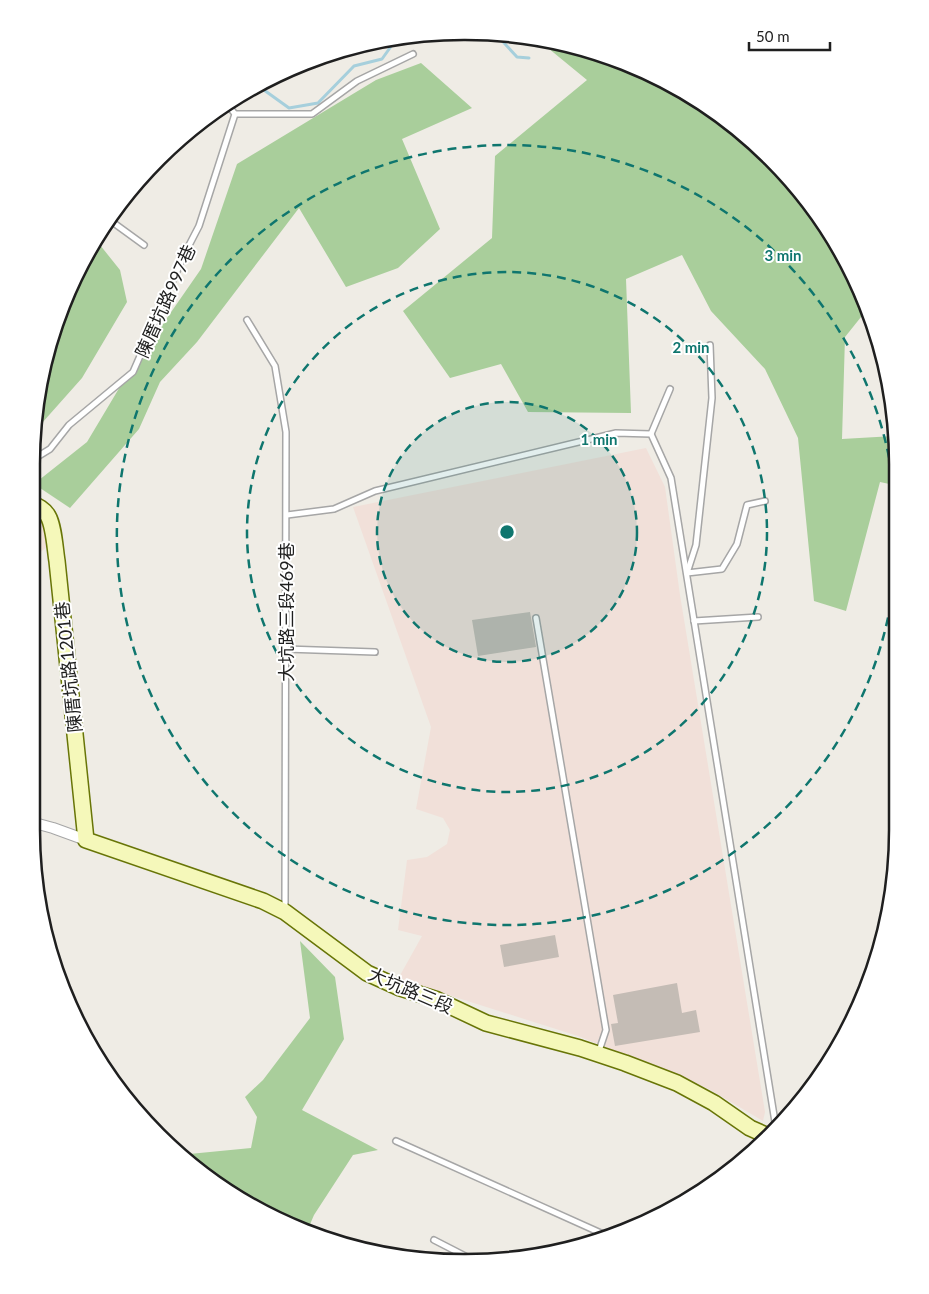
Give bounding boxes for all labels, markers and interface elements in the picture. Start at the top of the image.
scale bar [749,20,830,52]
text: 50 m [756,27,790,45]
street label: 陳厝坑路997巷 [130,241,200,361]
text: 3 min [764,246,802,264]
text: 2 min [672,338,710,356]
text: 1 min [580,430,618,448]
centre of rings [498,523,516,541]
street label: 大坑路三段469巷 [275,542,297,682]
street label: 陳厝坑路1201巷 [50,600,86,734]
street label: 大坑路三段 [365,962,457,1018]

